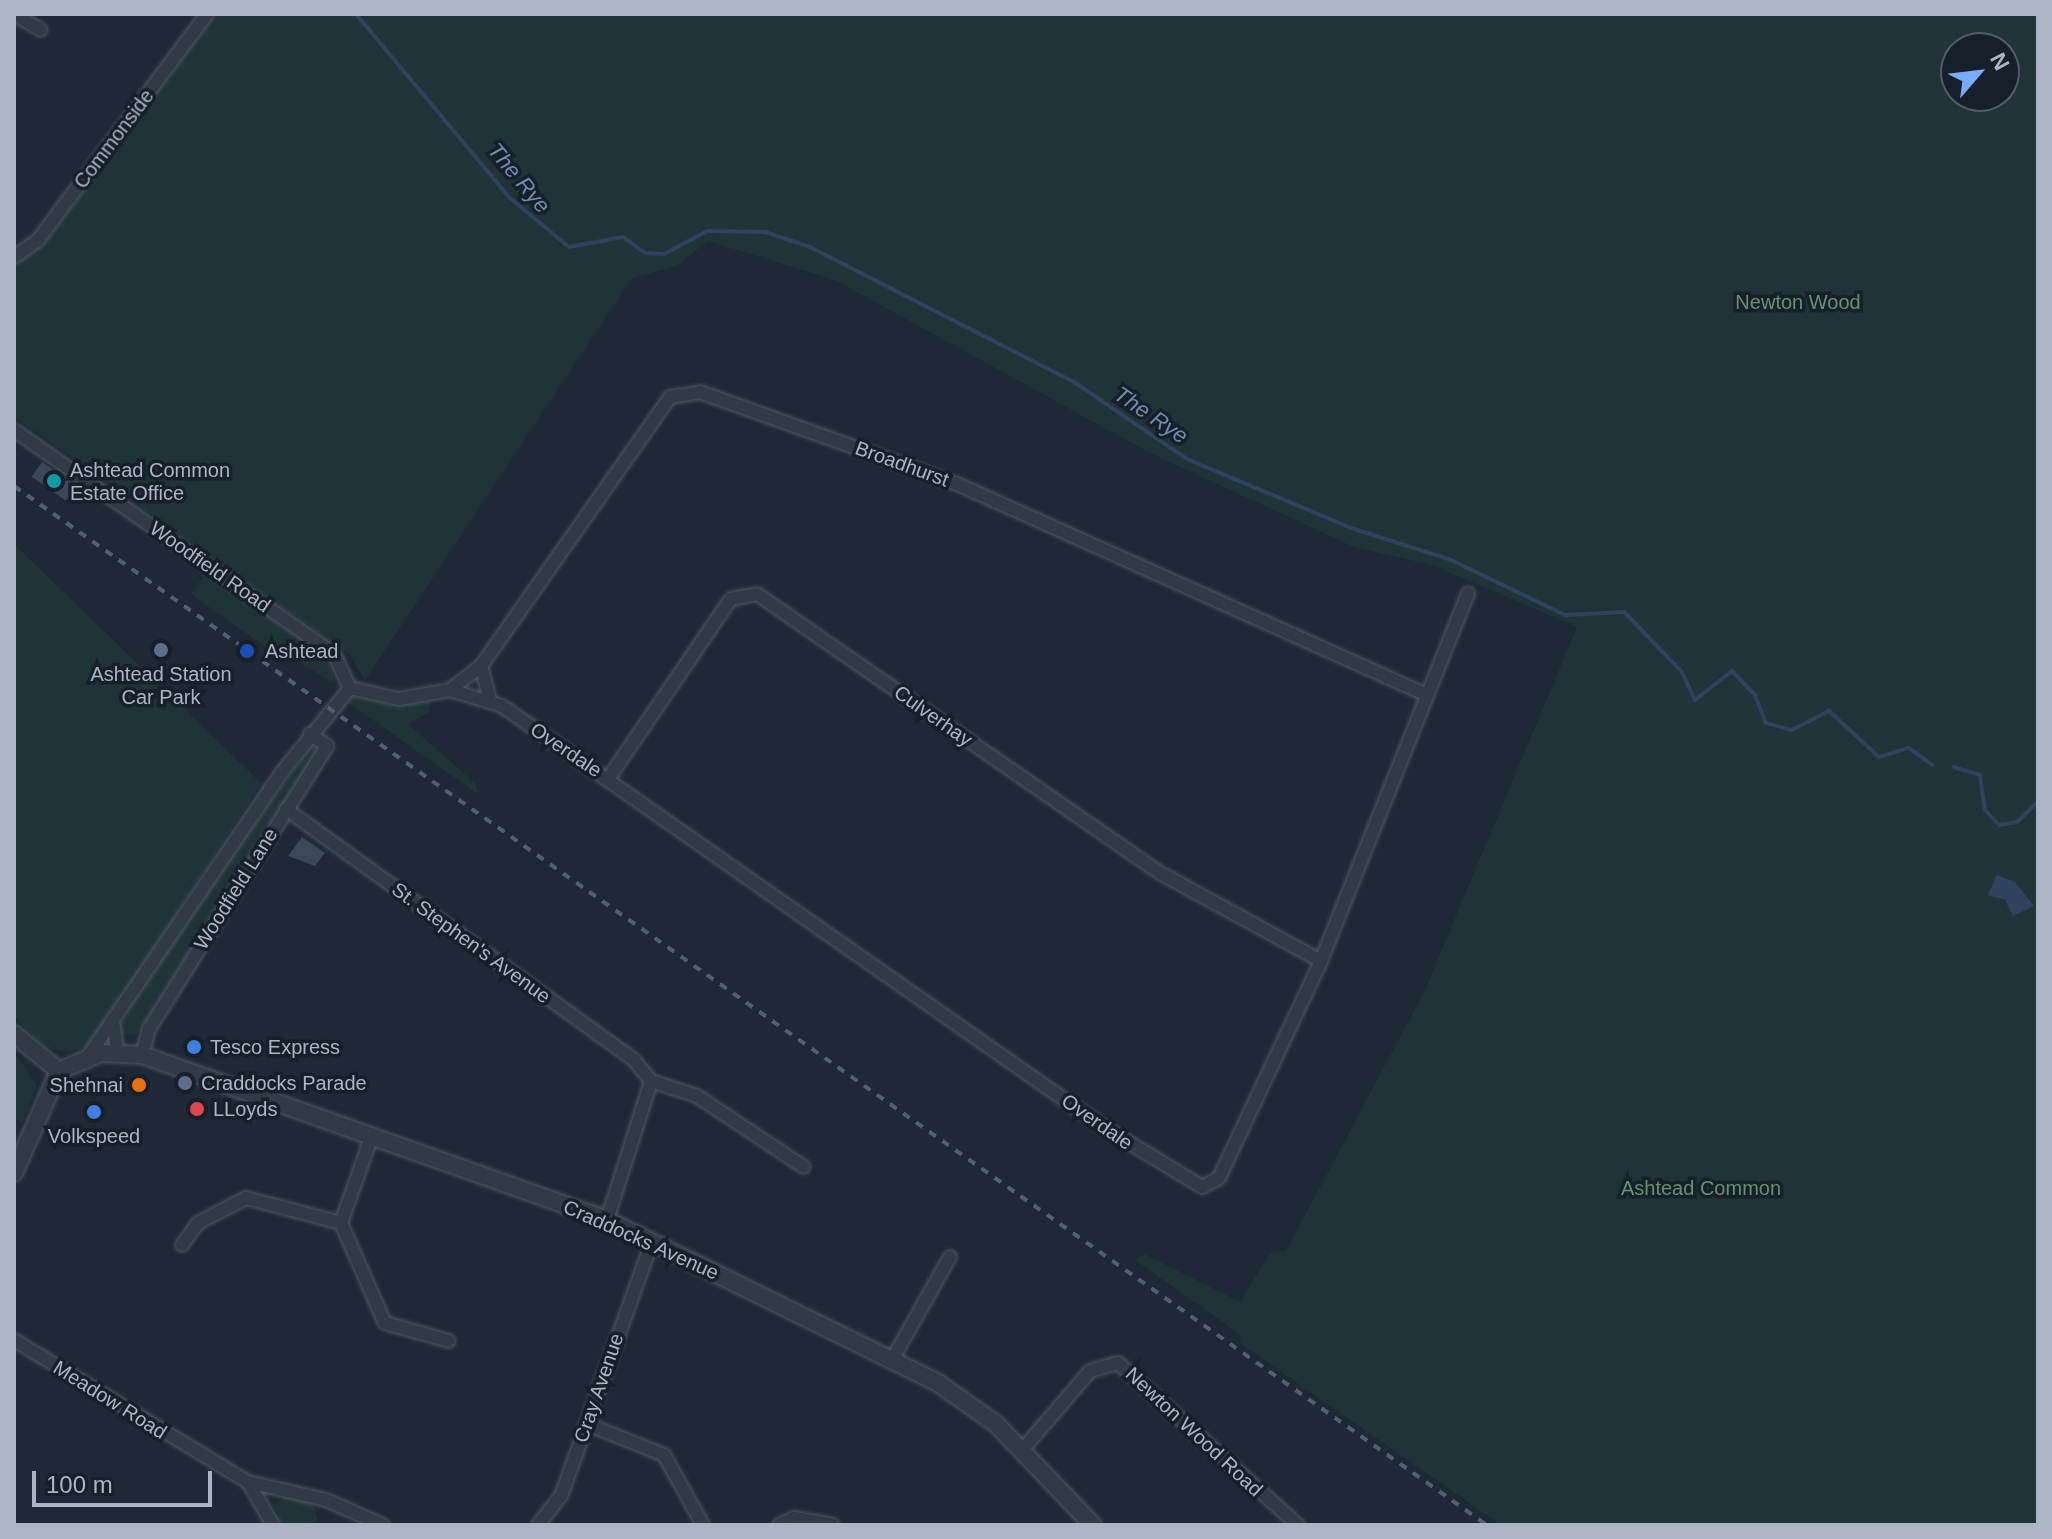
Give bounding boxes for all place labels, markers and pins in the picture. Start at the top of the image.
place label: Ashtead Common Estate Office [70,458,230,505]
marker: Ashtead Common Estate Office [45,472,63,490]
place label: Ashtead [265,639,338,663]
marker: Ashtead [236,640,258,662]
marker: Ashtead Station Car Park [152,641,170,659]
place label: Ashtead Station Car Park [90,662,232,709]
place label: Tesco Express [210,1035,340,1059]
marker: Tesco Express [185,1038,203,1056]
place label: Craddocks Parade [201,1071,367,1095]
place label: Shehnai [50,1073,123,1097]
marker: Craddocks Parade [176,1074,194,1092]
marker: Shehnai [130,1076,148,1094]
place label: LLoyds [213,1097,277,1121]
marker: LLoyds [188,1100,206,1118]
marker: Volkspeed [85,1103,103,1121]
place label: Volkspeed [48,1124,140,1148]

